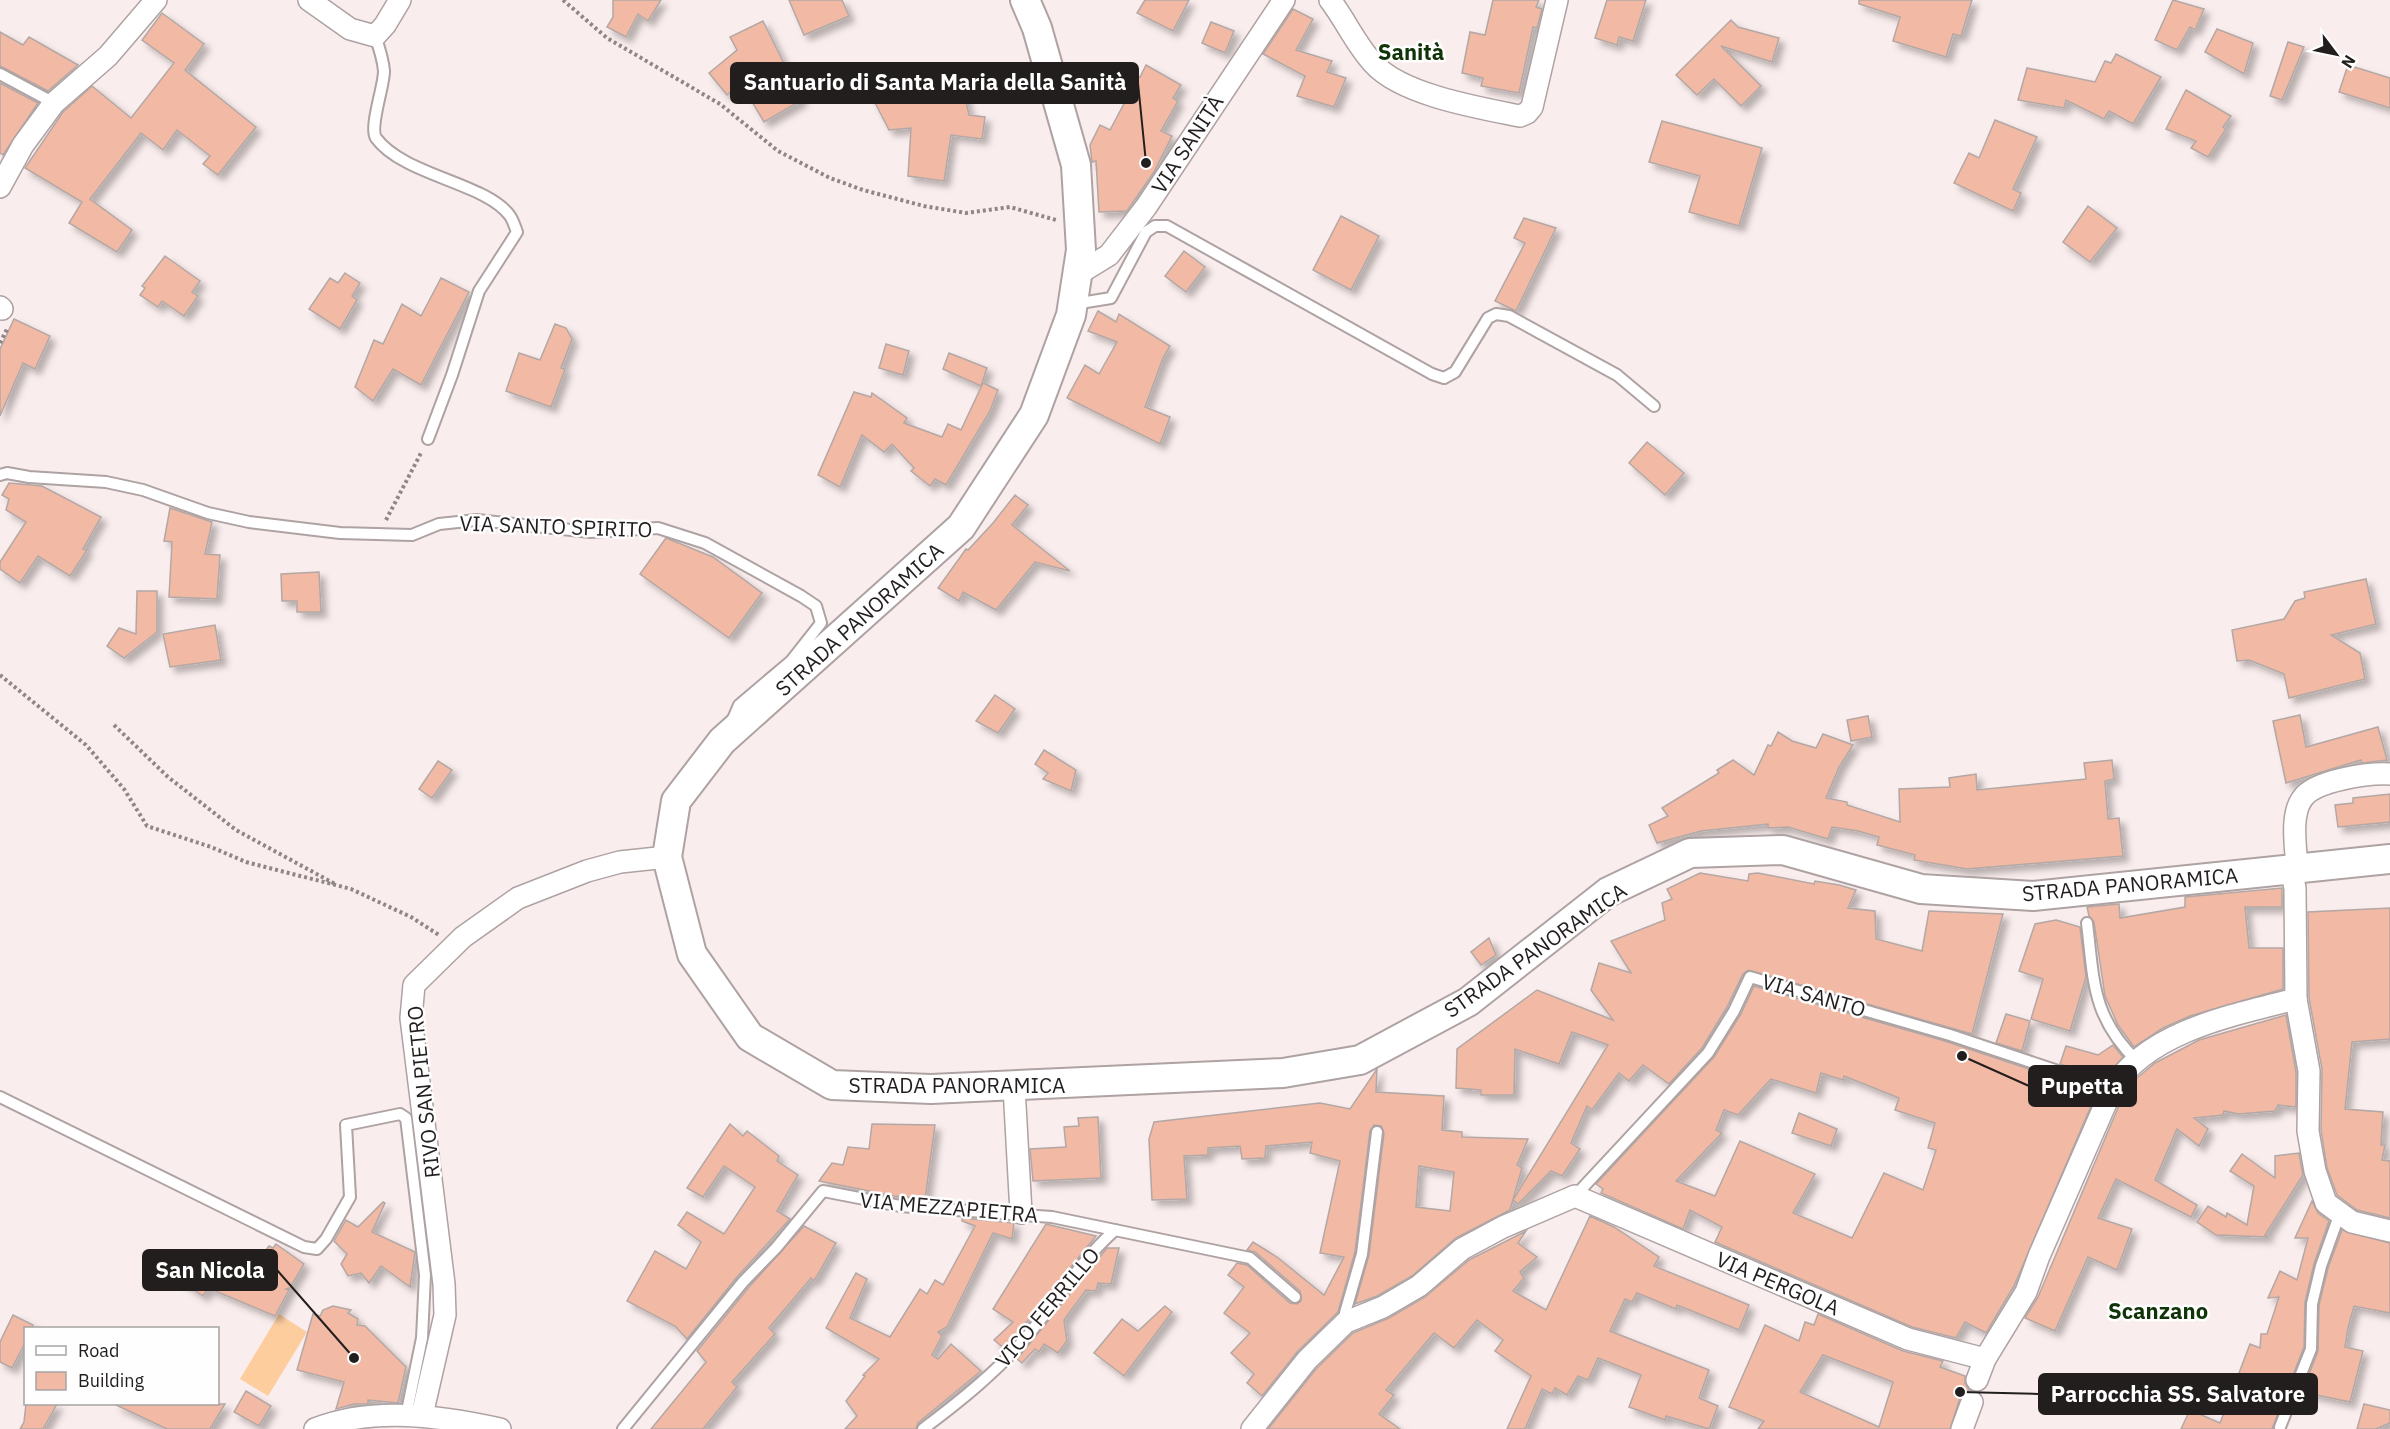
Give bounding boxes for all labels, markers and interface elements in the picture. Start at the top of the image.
north arrow [2306,24,2366,84]
district label: Sanità [1378,37,1444,66]
text: N [2337,52,2360,72]
callout: Santuario di Santa Maria della Sanità [731,63,1138,103]
text: Santuario di Santa Maria della Sanità [743,67,1127,96]
street label: VIA SANITÀ [1145,89,1229,199]
street label: VIA SANTO SPIRITO [459,509,653,543]
street label: STRADA PANORAMICA [769,536,949,702]
street label: STRADA PANORAMICA [2021,861,2239,907]
street label: STRADA PANORAMICA [1438,876,1632,1024]
street label: VIA SANTO [1759,967,1869,1023]
street label: RIVO SAN PIETRO [400,1004,446,1180]
callout: Pupetta [2029,1066,2136,1106]
street label: STRADA PANORAMICA [849,1071,1065,1099]
text: Pupetta [2041,1071,2123,1100]
street label: VIA MEZZAPIETRA [859,1185,1039,1229]
street label: VICO FERRILLO [989,1241,1105,1373]
street label: VIA PERGOLA [1712,1244,1844,1322]
callout: San Nicola [143,1250,277,1290]
text: San Nicola [155,1255,265,1284]
district label: Scanzano [2108,1296,2208,1325]
legend [24,1327,219,1405]
text: Road [78,1339,119,1362]
text: Building [78,1369,145,1392]
callout: Parrocchia SS. Salvatore [2039,1374,2317,1414]
text: Parrocchia SS. Salvatore [2051,1379,2305,1408]

